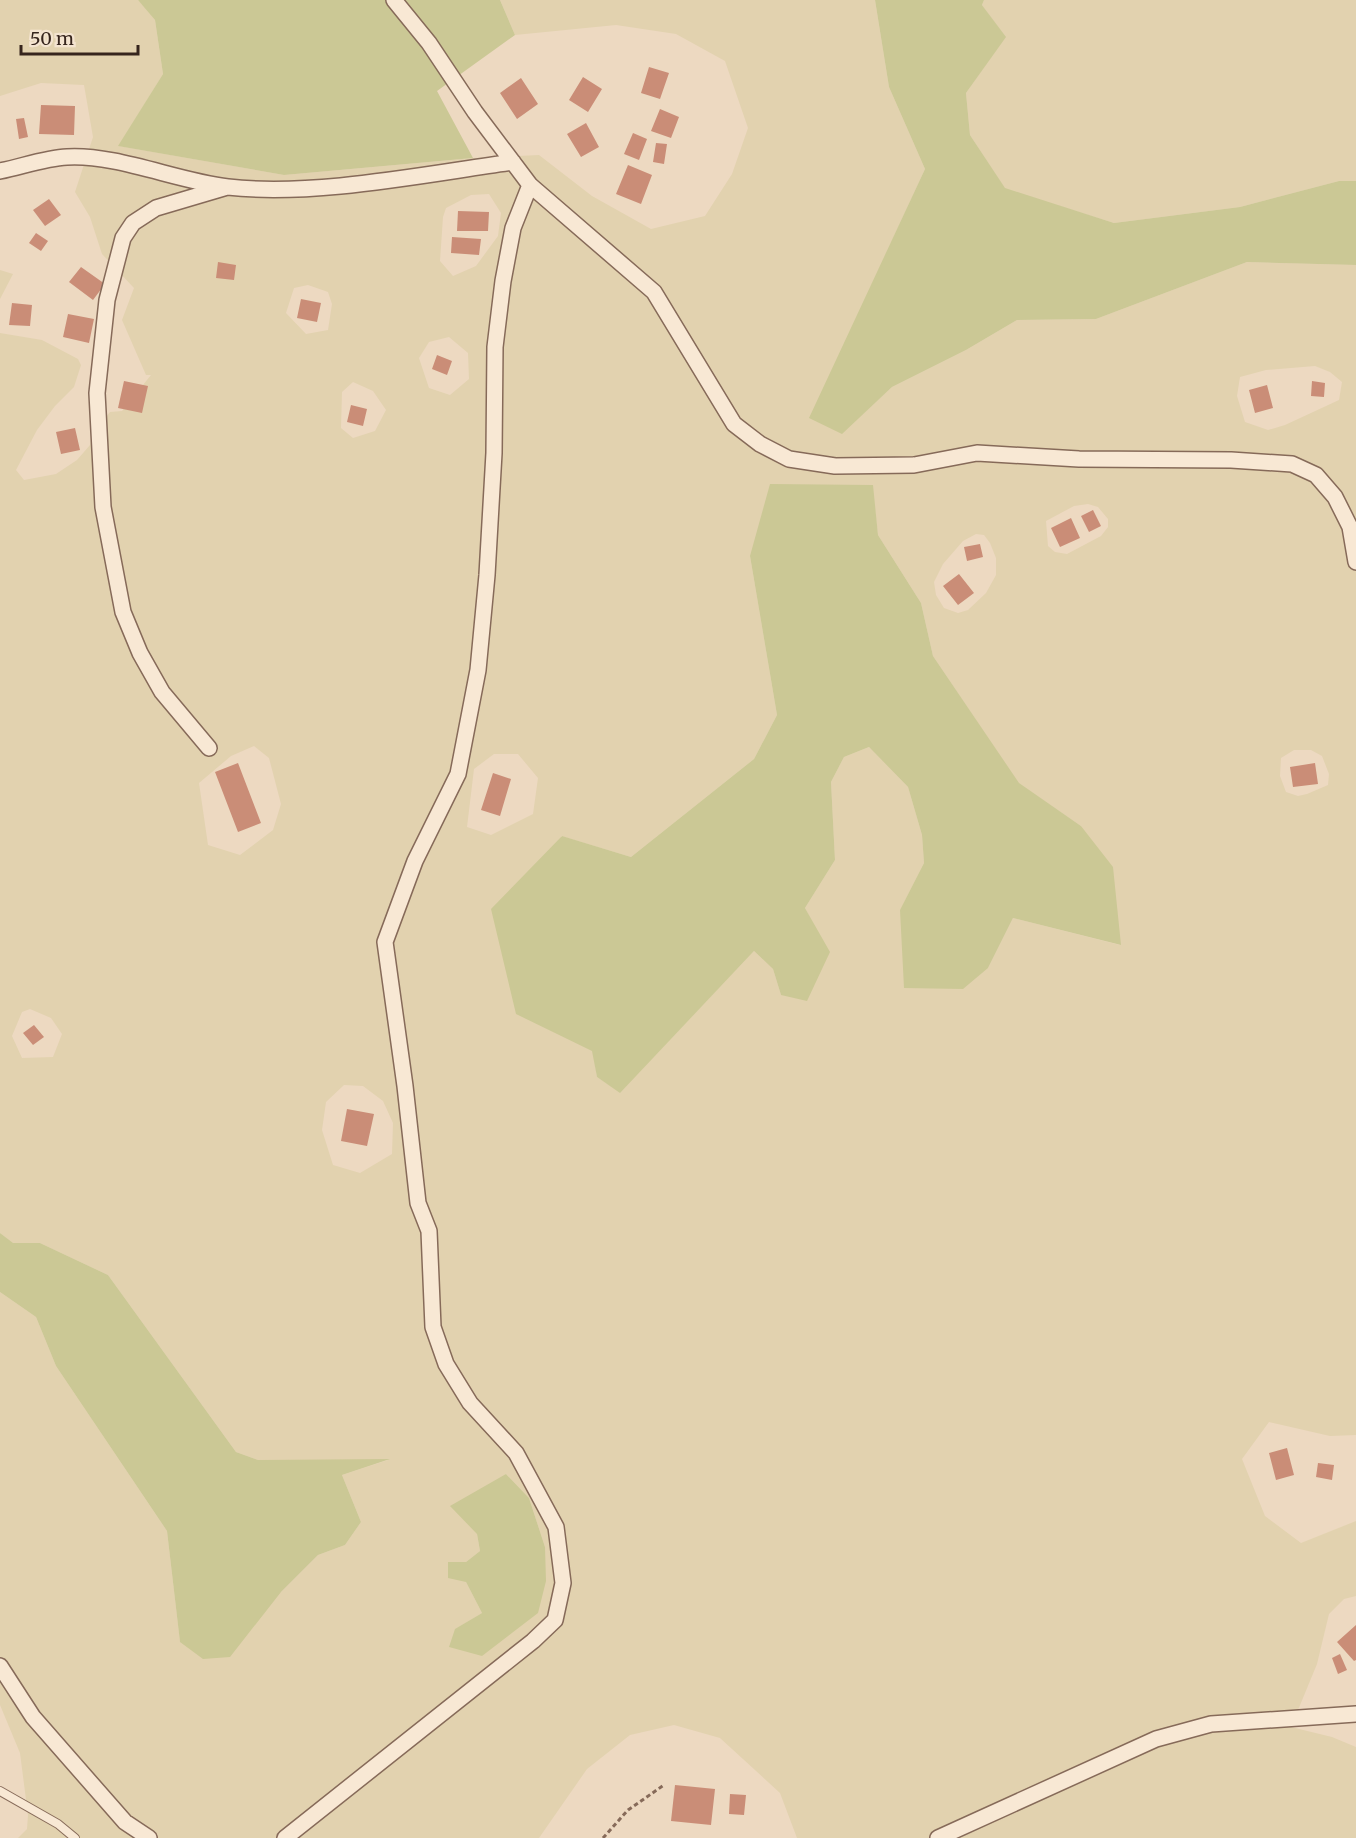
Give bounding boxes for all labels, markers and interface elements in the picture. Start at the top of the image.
scale bar [21,18,138,56]
text: 50 m [30,27,74,50]

